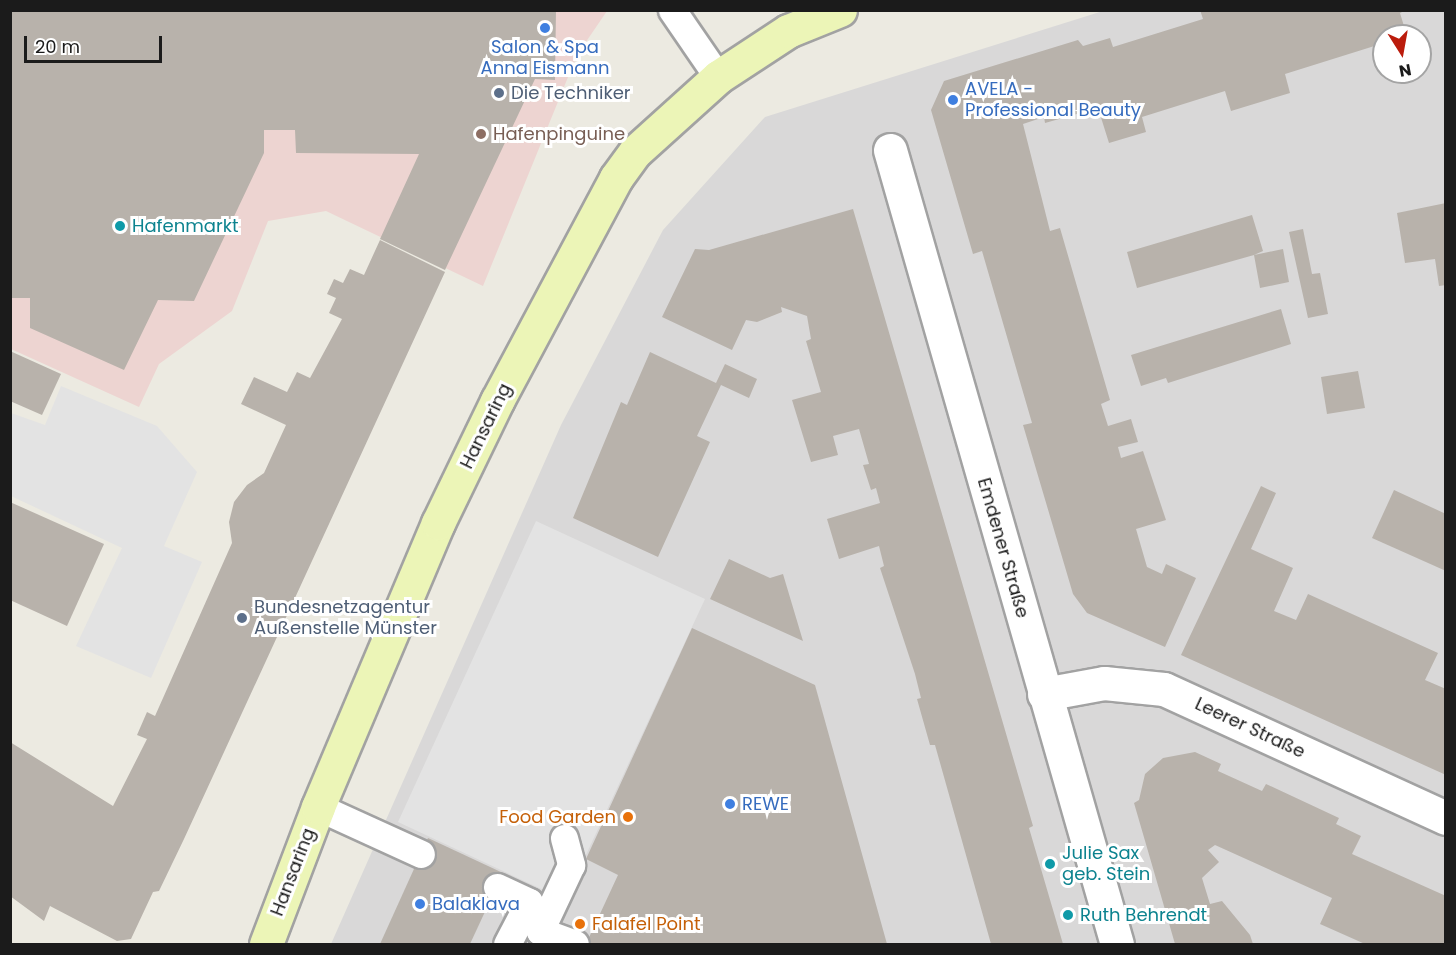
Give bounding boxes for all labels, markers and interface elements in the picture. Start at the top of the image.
marker: Salon & Spa Anna Eismann [538,21,552,35]
scale bar [27,24,165,62]
north arrow [1372,24,1432,84]
text: 20 m [35,34,80,59]
place label: Salon & Spa Anna Eismann [481,37,609,80]
text: N [1397,58,1413,83]
place label: AVELA - Professional Beauty [965,79,1141,122]
place label: Die Techniker [511,82,631,104]
marker: Die Techniker [492,86,506,100]
marker: AVELA - Professional Beauty [946,93,960,107]
place label: Hafenpinguine [493,123,625,145]
marker: Hafenpinguine [474,127,488,141]
place label: Hafenmarkt [132,215,238,237]
marker: Hafenmarkt [113,219,127,233]
street label: Hansaring [456,380,516,472]
street label: Emdener Straße [973,475,1033,621]
place label: Bundesnetzagentur Außenstelle Münster [254,597,437,640]
marker: Bundesnetzagentur Außenstelle Münster [235,611,249,625]
street label: Leerer Straße [1192,693,1308,763]
place label: REWE [742,793,789,815]
marker: REWE [723,797,737,811]
place label: Food Garden [499,806,616,828]
marker: Food Garden [621,810,635,824]
street label: Hansaring [266,825,320,919]
place label: Julie Sax geb. Stein [1062,843,1150,886]
marker: Julie Sax geb. Stein [1043,857,1057,871]
place label: Balaklava [432,893,520,915]
marker: Balaklava [413,897,427,911]
place label: Ruth Behrendt [1080,904,1207,926]
marker: Ruth Behrendt [1061,908,1075,922]
place label: Falafel Point [592,913,701,935]
marker: Falafel Point [573,917,587,931]

